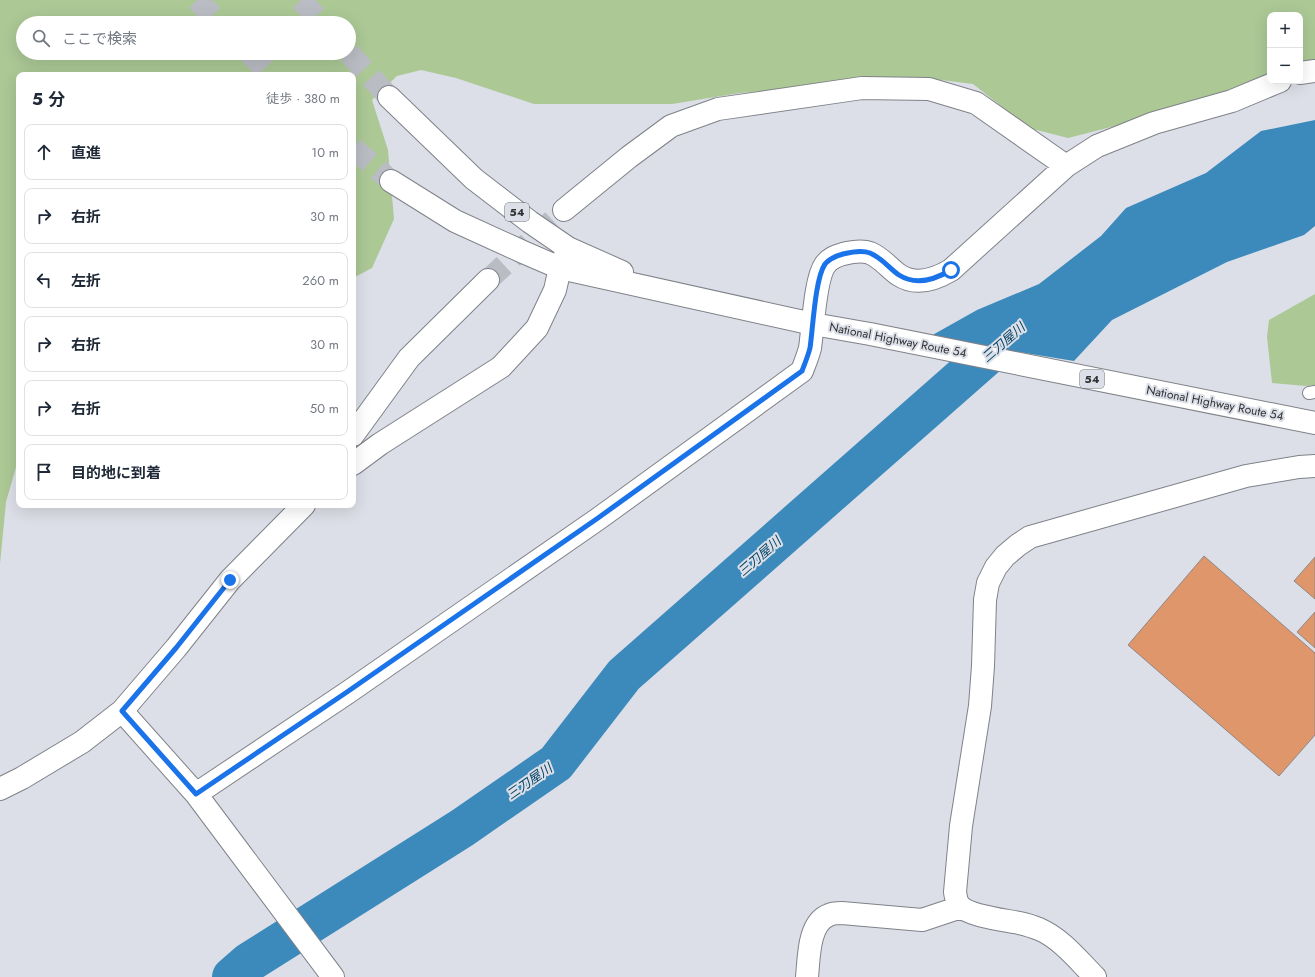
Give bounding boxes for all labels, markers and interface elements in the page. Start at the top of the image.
map controls [1267,12,1303,84]
button: + [1267,12,1303,48]
search box [16,16,356,60]
icon: search [30,27,52,49]
text: ここで検索 [62,28,137,50]
button: − [1267,48,1303,84]
text: 5 分 [32,87,65,111]
text: 徒歩 · 380 m [266,89,340,108]
icon: ahead [33,141,55,163]
text: 直進 [71,142,101,164]
text: 10 m [311,143,339,162]
road number: 54 [505,203,529,221]
icon: right [33,205,55,227]
text: 右折 [71,206,101,228]
text: 30 m [310,207,339,226]
route start [942,261,960,279]
icon: left [33,269,55,291]
text: 左折 [71,270,101,292]
text: 260 m [302,271,339,290]
water label: 三刀屋川 [977,317,1031,367]
street label: National Highway Route 54 [828,318,968,362]
icon: right [33,333,55,355]
text: 右折 [71,334,101,356]
text: 30 m [310,335,339,354]
road number: 54 [1080,370,1104,388]
street label: National Highway Route 54 [1145,381,1285,425]
icon: right [33,397,55,419]
text: 右折 [71,398,101,420]
text: 50 m [310,399,339,418]
icon: arrive [33,461,55,483]
text: 目的地に到着 [71,462,161,484]
water label: 三刀屋川 [733,531,787,581]
route end [221,571,239,589]
water label: 三刀屋川 [503,758,558,804]

